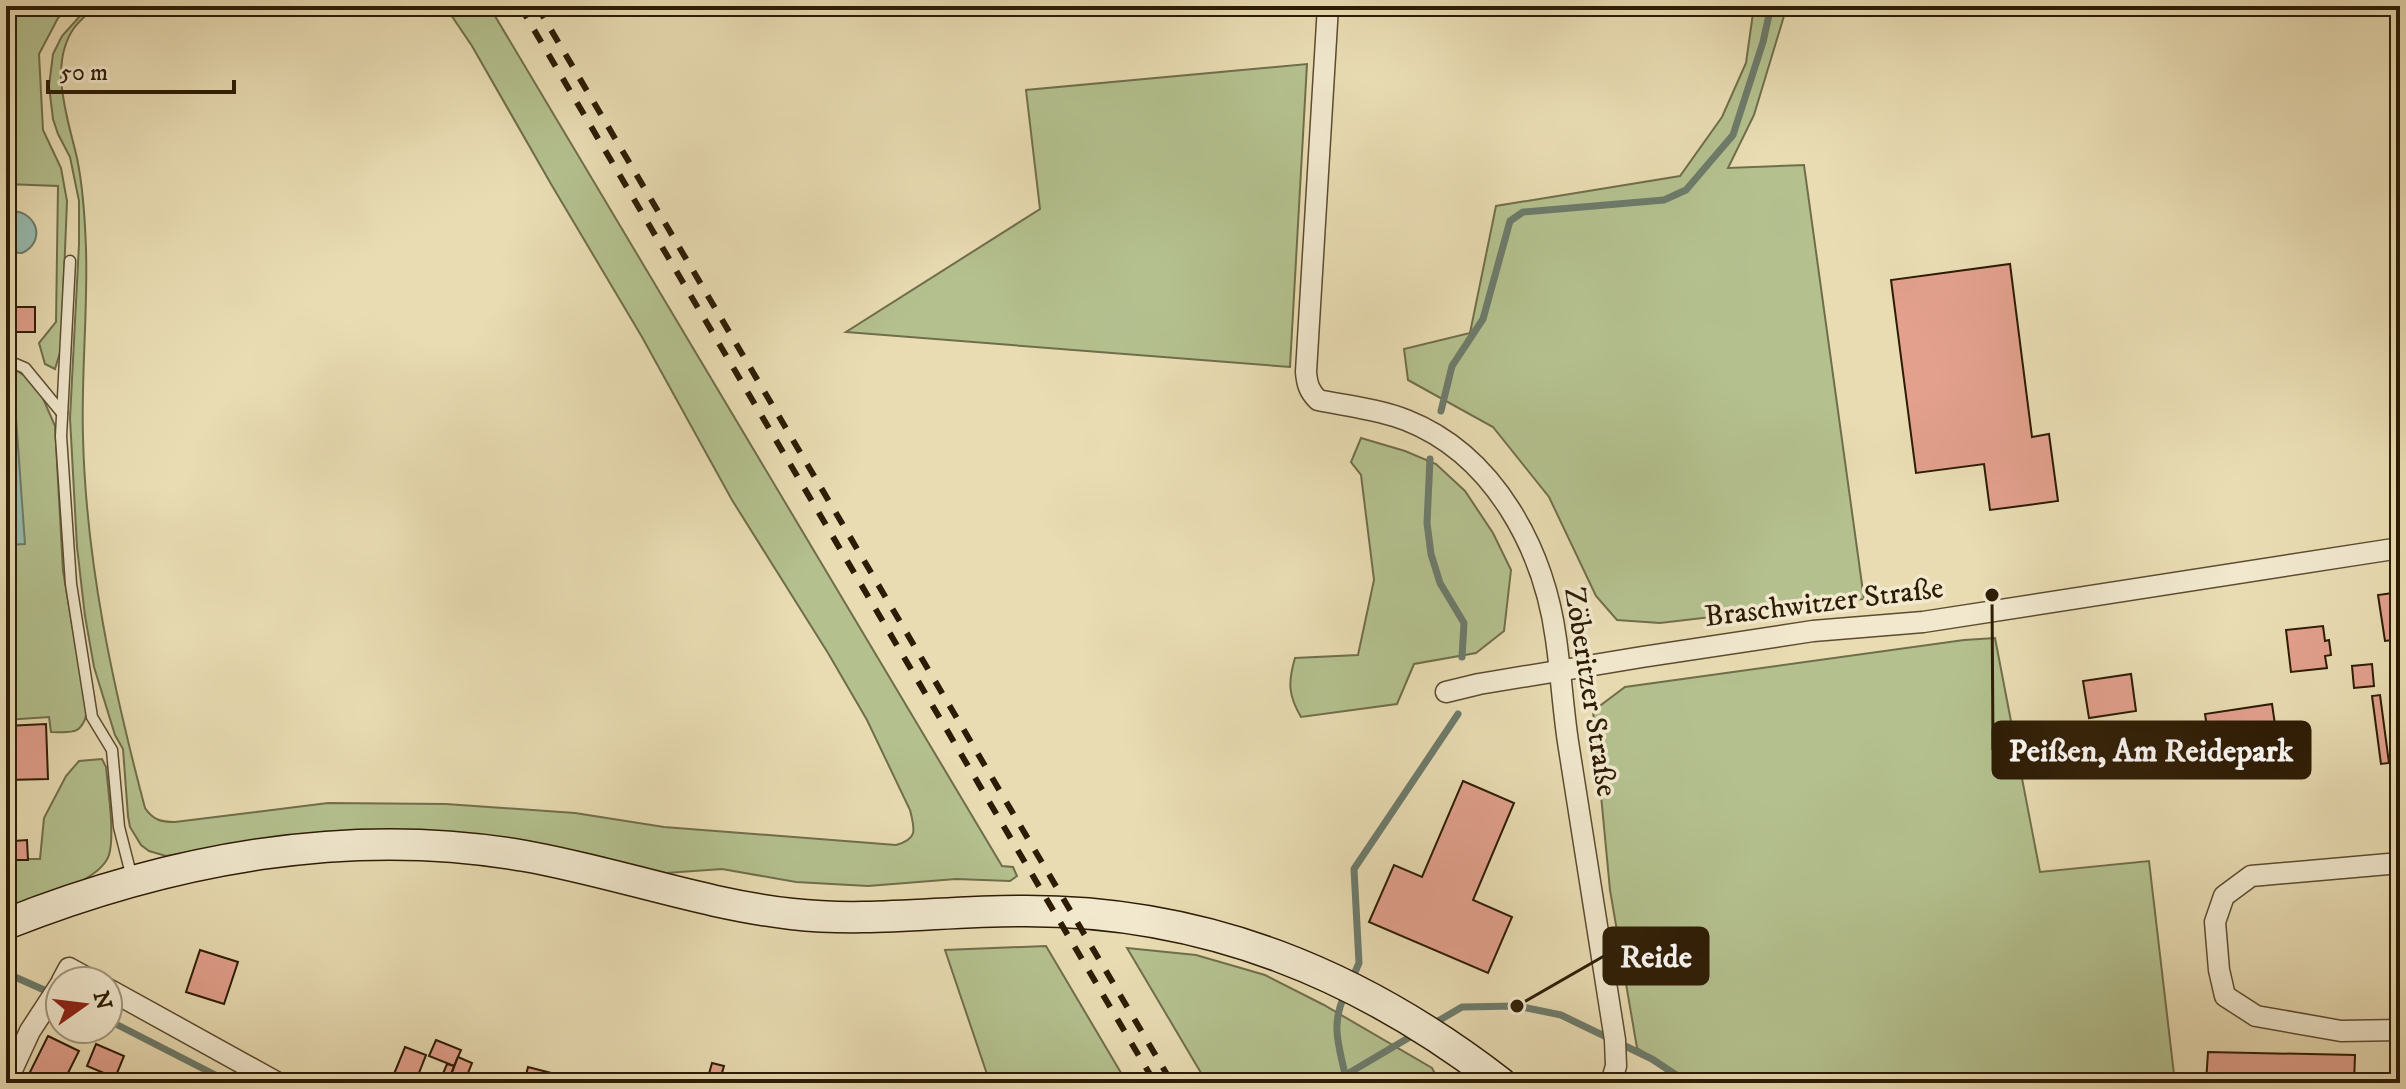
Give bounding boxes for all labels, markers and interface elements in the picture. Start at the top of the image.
scale bar [48,44,234,94]
text: 50 m [60,58,108,88]
street label: Braschwitzer Straße [1702,570,1946,636]
street label: Zöberitzer Straße [1555,585,1625,799]
callout: Peißen, Am Reidepark [1993,722,2310,778]
text: Peißen, Am Reidepark [2009,732,2295,772]
callout: Reide [1604,928,1708,984]
text: Reide [1620,938,1692,978]
north arrow [44,965,124,1045]
text: N [87,988,117,1013]

